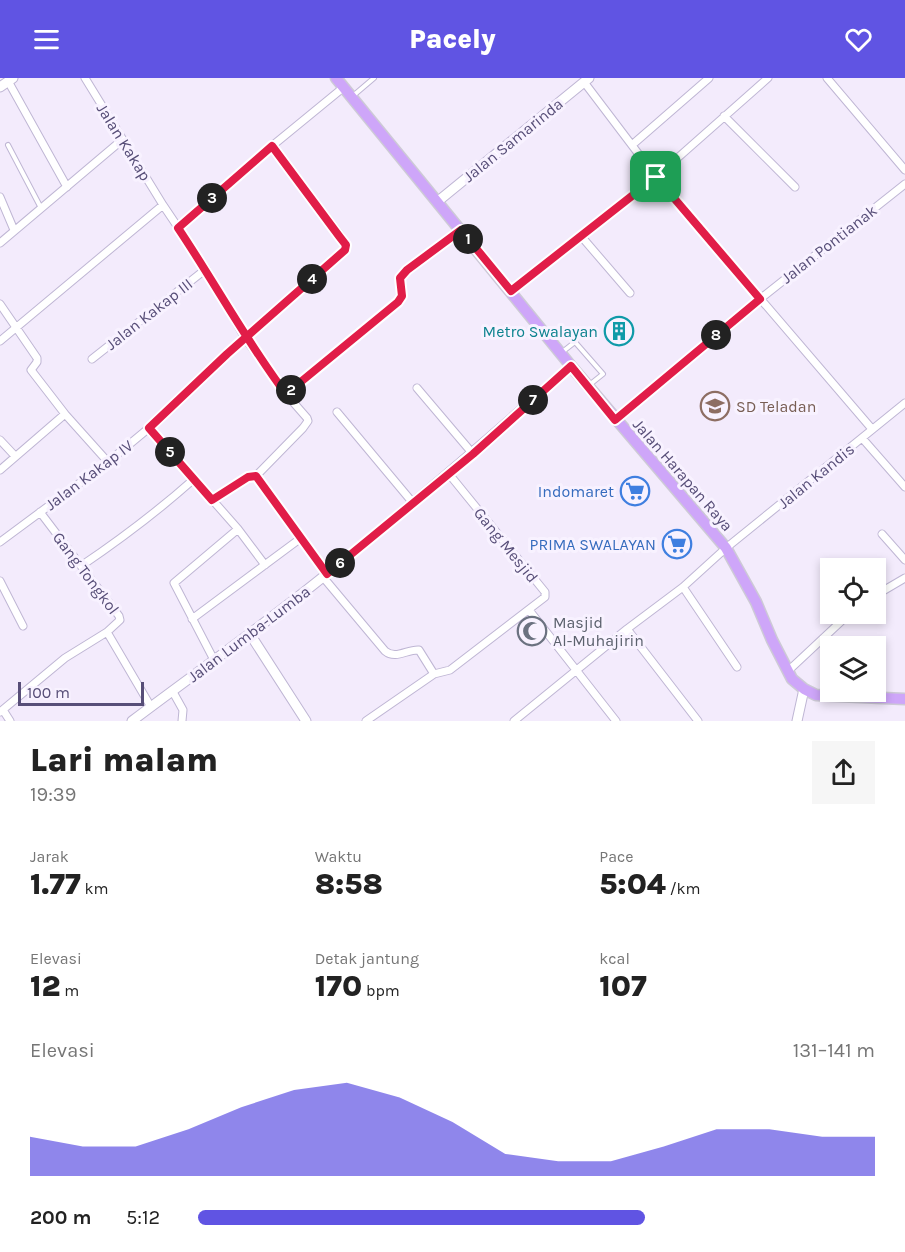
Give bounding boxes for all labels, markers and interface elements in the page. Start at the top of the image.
icon: menu [30,23,63,56]
text: Pacely [409,23,496,55]
icon: heart [842,23,875,56]
street label: Jalan Samarinda [459,94,567,186]
street label: Jalan Kakap [93,100,155,184]
pin [630,151,681,202]
icon: arrive [639,160,672,193]
pin: 3 [197,183,227,213]
text: 3 [207,188,217,207]
street label: Jalan Pontianak [777,201,881,287]
pin: 1 [453,224,483,254]
text: 1 [465,229,471,248]
pin: 4 [297,264,327,294]
text: 4 [307,269,317,288]
street label: Jalan Kakap III [102,274,196,354]
building icon: Metro Swalayan [603,315,635,347]
pin: 8 [701,320,731,350]
place label: Metro Swalayan [483,322,598,341]
text: 8 [711,325,721,344]
pin: 2 [276,375,306,405]
text: 2 [286,380,296,399]
pin: 7 [518,385,548,415]
text: 7 [529,390,537,409]
school or university icon: SD Teladan [699,390,731,422]
place label: SD Teladan [736,397,816,416]
street label: Jalan Harapan Raya [629,415,737,535]
street label: Jalan Kakap IV [41,436,137,514]
pin: 5 [155,437,185,467]
street label: Jalan Kandis [774,439,858,513]
text: 5 [165,442,175,461]
supermarket icon: Indomaret [619,475,651,507]
place label: Indomaret [538,482,614,501]
street label: Gang Mesjid [470,504,542,586]
street label: Gang Tongkol [49,528,123,618]
supermarket icon: PRIMA SWALAYAN [661,528,693,560]
place label: PRIMA SWALAYAN [530,535,656,554]
pin: 6 [325,548,355,578]
text: 6 [335,553,345,572]
map controls [820,558,886,702]
button: locate [820,558,886,624]
street label: Jalan Lumba-Lumba [184,582,314,686]
place label: Masjid Al-Muhajirin [553,613,644,650]
mosque icon: Masjid Al-Muhajirin [516,615,548,647]
button: layers [820,636,886,702]
scale bar [18,679,144,706]
text: 100 m [27,683,70,702]
text: Lari malam [30,741,218,779]
button: share [812,741,875,804]
text: 19:39 [30,783,76,806]
text: Jarak [30,847,69,866]
text: Waktu [315,847,362,866]
text: Pace [599,847,633,866]
text: 1.77 [30,866,81,902]
text: 8:58 [315,866,383,902]
text: 5:04 [599,866,666,902]
text: km [81,879,109,898]
text: /km [666,879,701,898]
text: Elevasi [30,949,82,968]
text: Detak jantung [315,949,419,968]
text: kcal [599,949,630,968]
text: 12 [30,968,60,1004]
text: 170 [315,968,362,1004]
text: 107 [599,968,647,1004]
text: m [60,981,79,1000]
text: bpm [362,981,400,1000]
text: Elevasi [30,1039,95,1062]
text: 131–141 m [793,1039,875,1062]
text: 200 m [30,1206,91,1229]
text: 5:12 [126,1206,160,1229]

